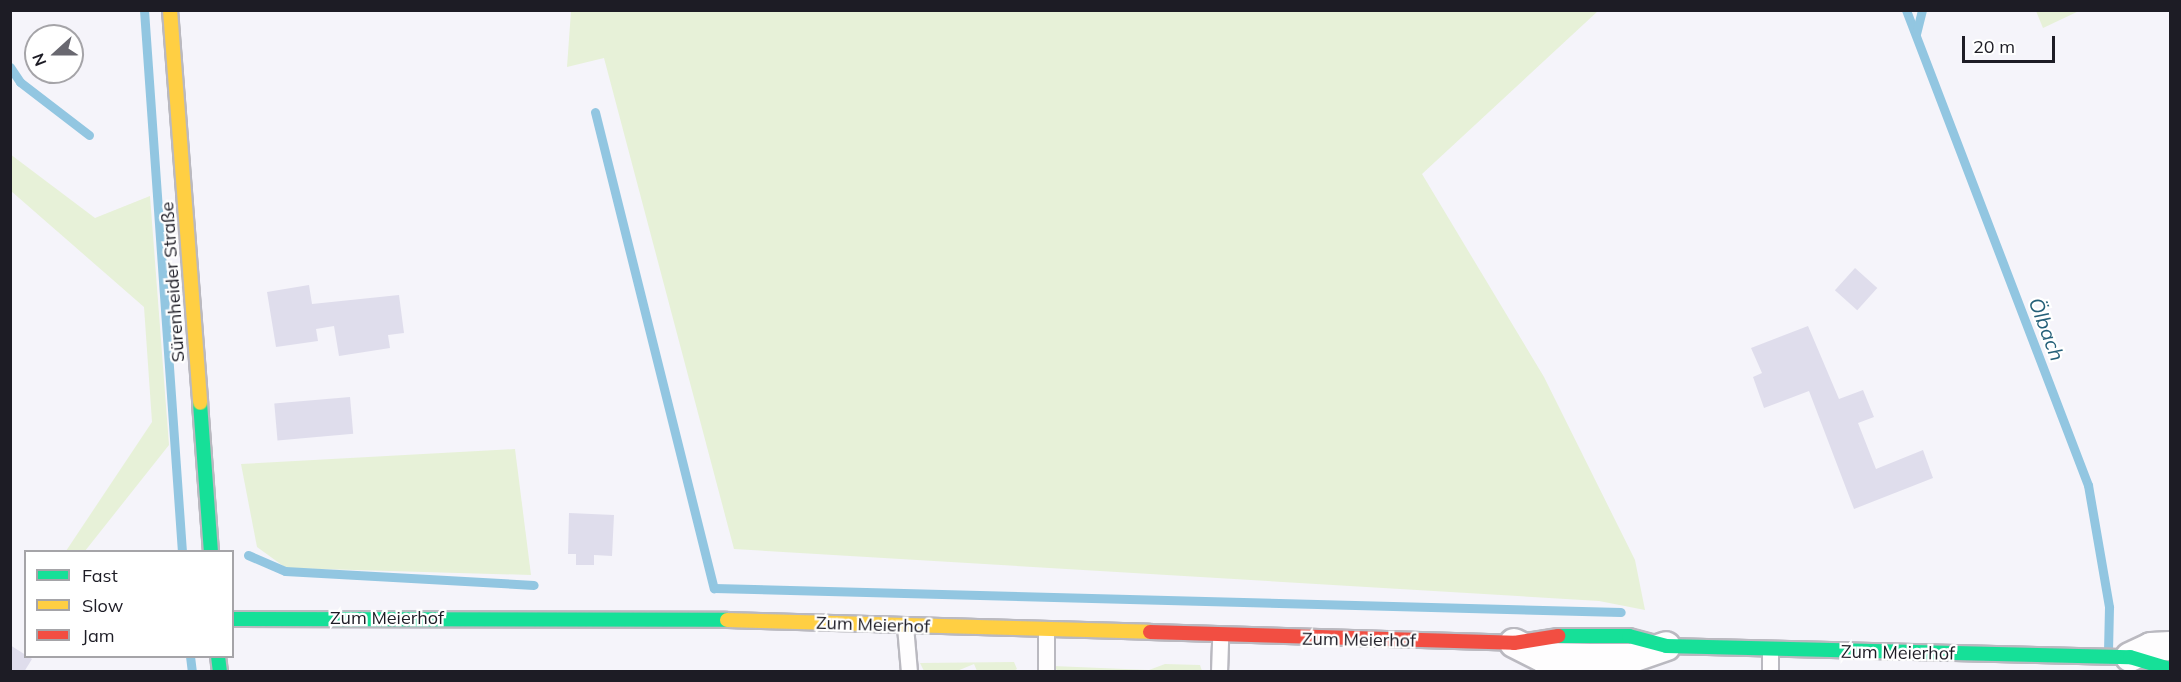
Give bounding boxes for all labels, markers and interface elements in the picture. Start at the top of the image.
north arrow [24,24,84,84]
scale bar [1965,24,2058,62]
text: 20 m [1973,35,2015,58]
text: N [28,51,51,69]
street label: Sürenheider Straße [157,201,189,363]
water label: Ölbach [2024,294,2070,364]
legend [24,550,234,658]
text: Fast [82,564,118,587]
text: Slow [82,594,123,617]
street label: Zum Meierhof [330,607,444,629]
street label: Zum Meierhof [816,612,930,638]
text: Jam [82,624,115,647]
street label: Zum Meierhof [1302,628,1416,652]
street label: Zum Meierhof [1841,641,1955,665]

